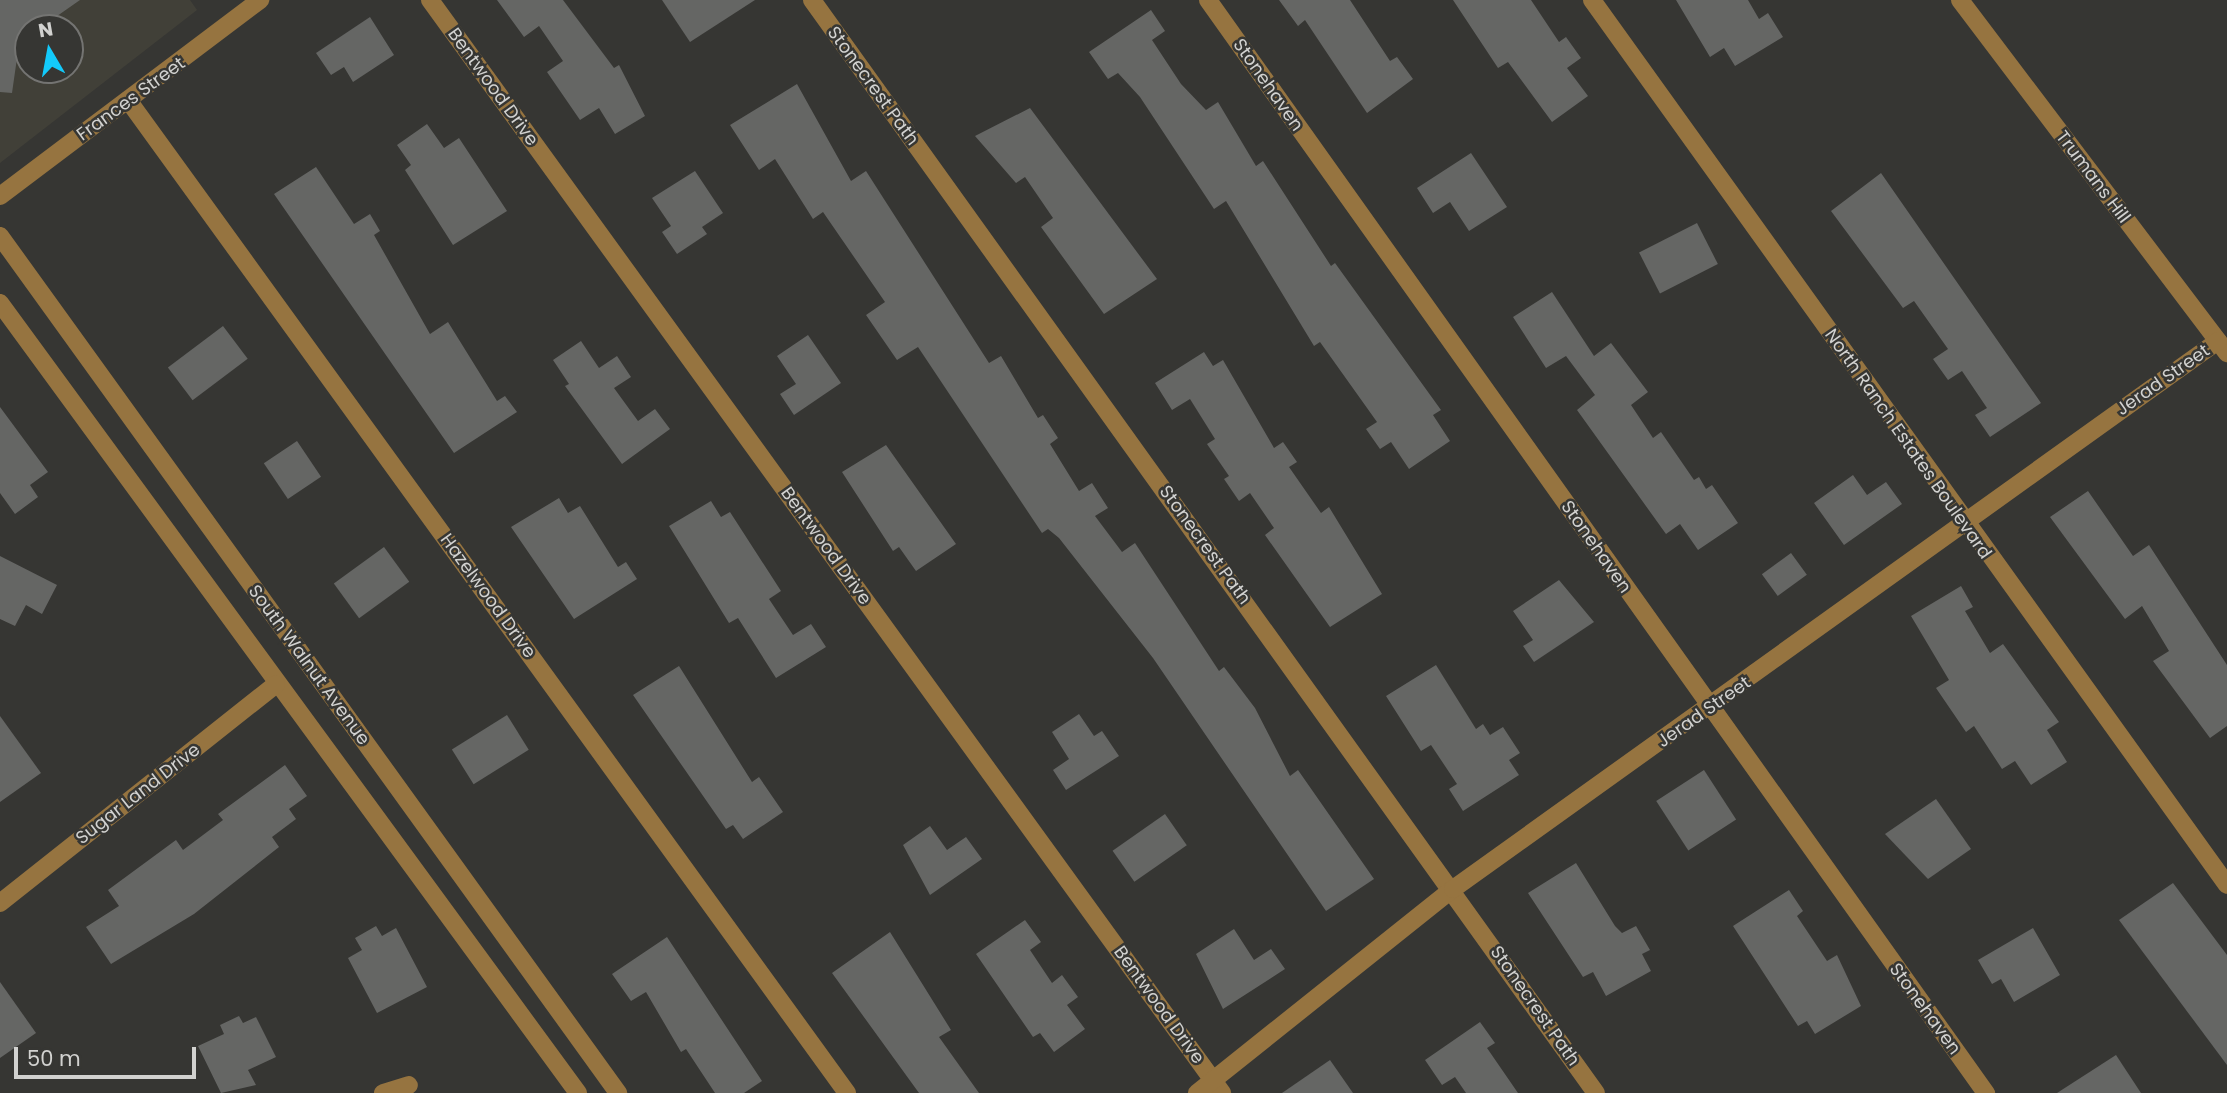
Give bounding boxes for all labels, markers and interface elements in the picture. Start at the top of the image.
north arrow [14,14,84,84]
text: N [36,15,55,44]
street label: Stonecrest Path [823,22,923,150]
street label: Bentwood Drive [443,24,543,150]
street label: Stonehaven [1228,35,1308,135]
street label: Frances Street [73,53,189,145]
street label: Trumans Hill [2051,127,2135,227]
street label: North Ranch Estates Boulevard [1820,325,1996,563]
street label: Jerad Street [2112,340,2214,420]
street label: Stonecrest Path [1155,481,1255,609]
street label: Bentwood Drive [776,483,876,609]
street label: Stonehaven [1556,497,1636,597]
street label: Hazelwood Drive [436,530,540,662]
street label: South Walnut Avenue [244,581,374,749]
street label: Jerad Street [1653,672,1755,752]
street label: Sugar Land Drive [72,739,204,849]
street label: Bentwood Drive [1109,942,1209,1068]
street label: Stonecrest Path [1486,942,1584,1070]
street label: Stonehaven [1885,959,1965,1059]
scale bar [18,1034,200,1078]
text: 50 m [27,1044,81,1073]

